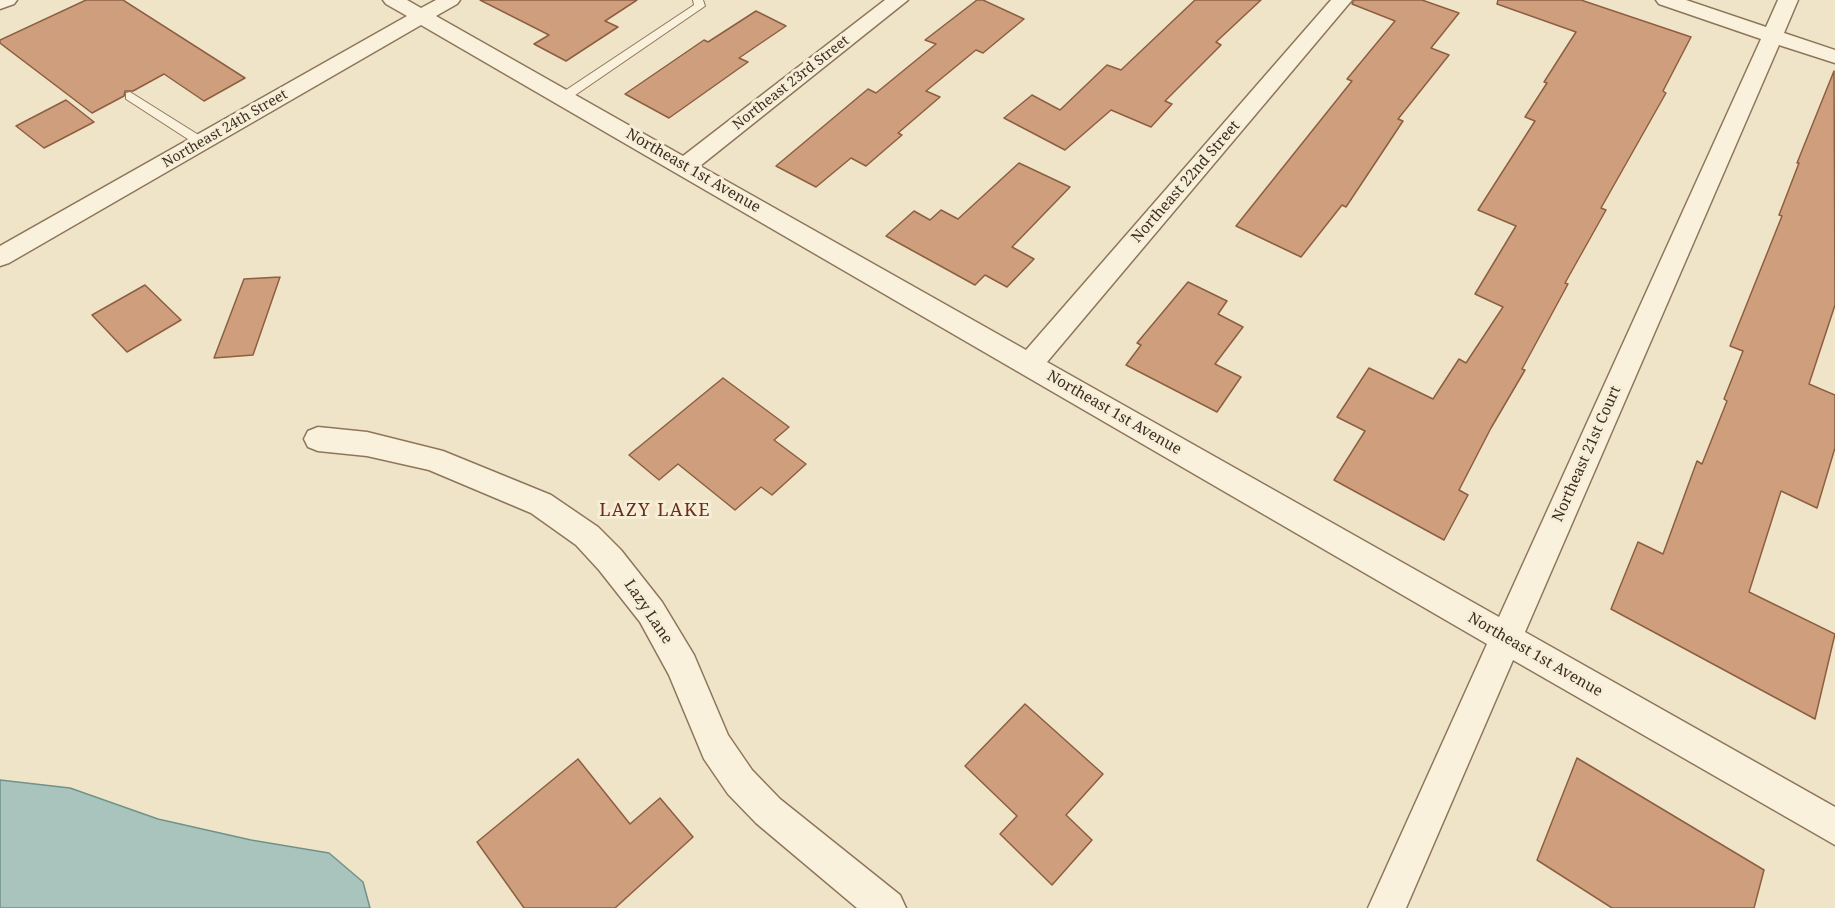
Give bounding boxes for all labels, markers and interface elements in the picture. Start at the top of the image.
street label: Northeast 23rd Street [730,32,852,134]
street label: Northeast 24th Street [159,86,291,172]
street label: Northeast 22nd Street [1128,117,1244,247]
street label: Northeast 1st Avenue [623,125,763,217]
street label: Northeast 1st Avenue [1044,367,1184,459]
street label: Northeast 21st Court [1549,383,1625,525]
district label: LAZY LAKE [599,500,711,522]
street label: Lazy Lane [620,577,676,647]
street label: Northeast 1st Avenue [1465,609,1605,701]

